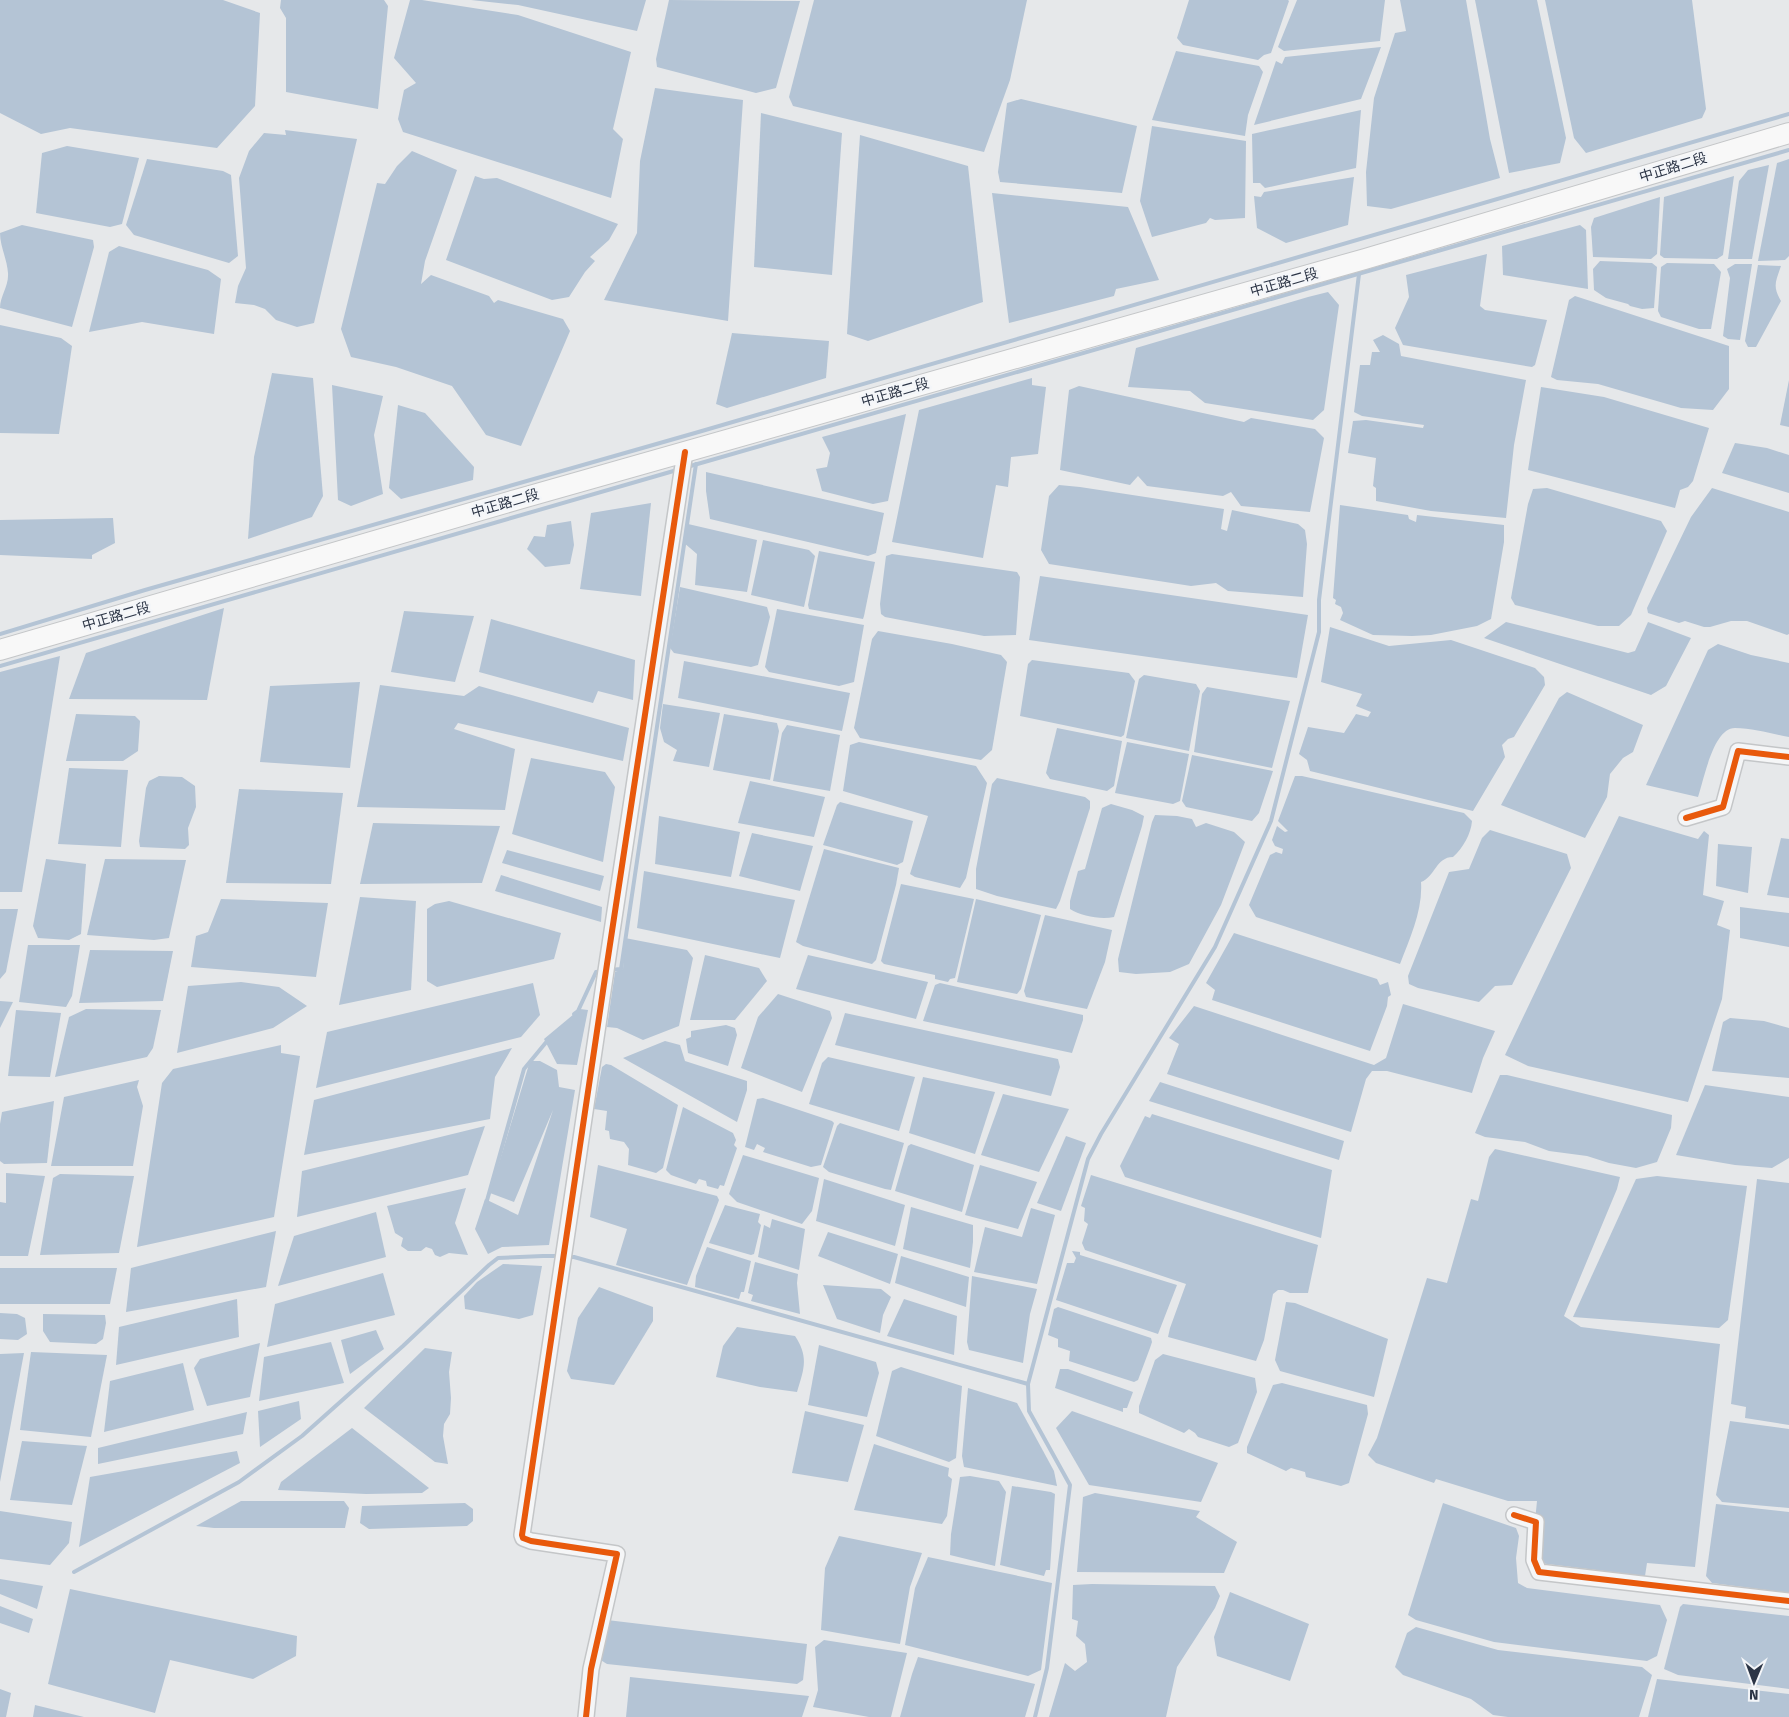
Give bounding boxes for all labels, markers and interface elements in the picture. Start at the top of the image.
street label: 中正路二段 [1637,149,1709,186]
street label: 中正路二段 [1248,265,1320,300]
street label: 中正路二段 [859,375,931,410]
street label: 中正路二段 [469,486,541,521]
street label: 中正路二段 [80,599,152,634]
north arrow [1729,1657,1779,1707]
text: N [1749,1686,1759,1703]

